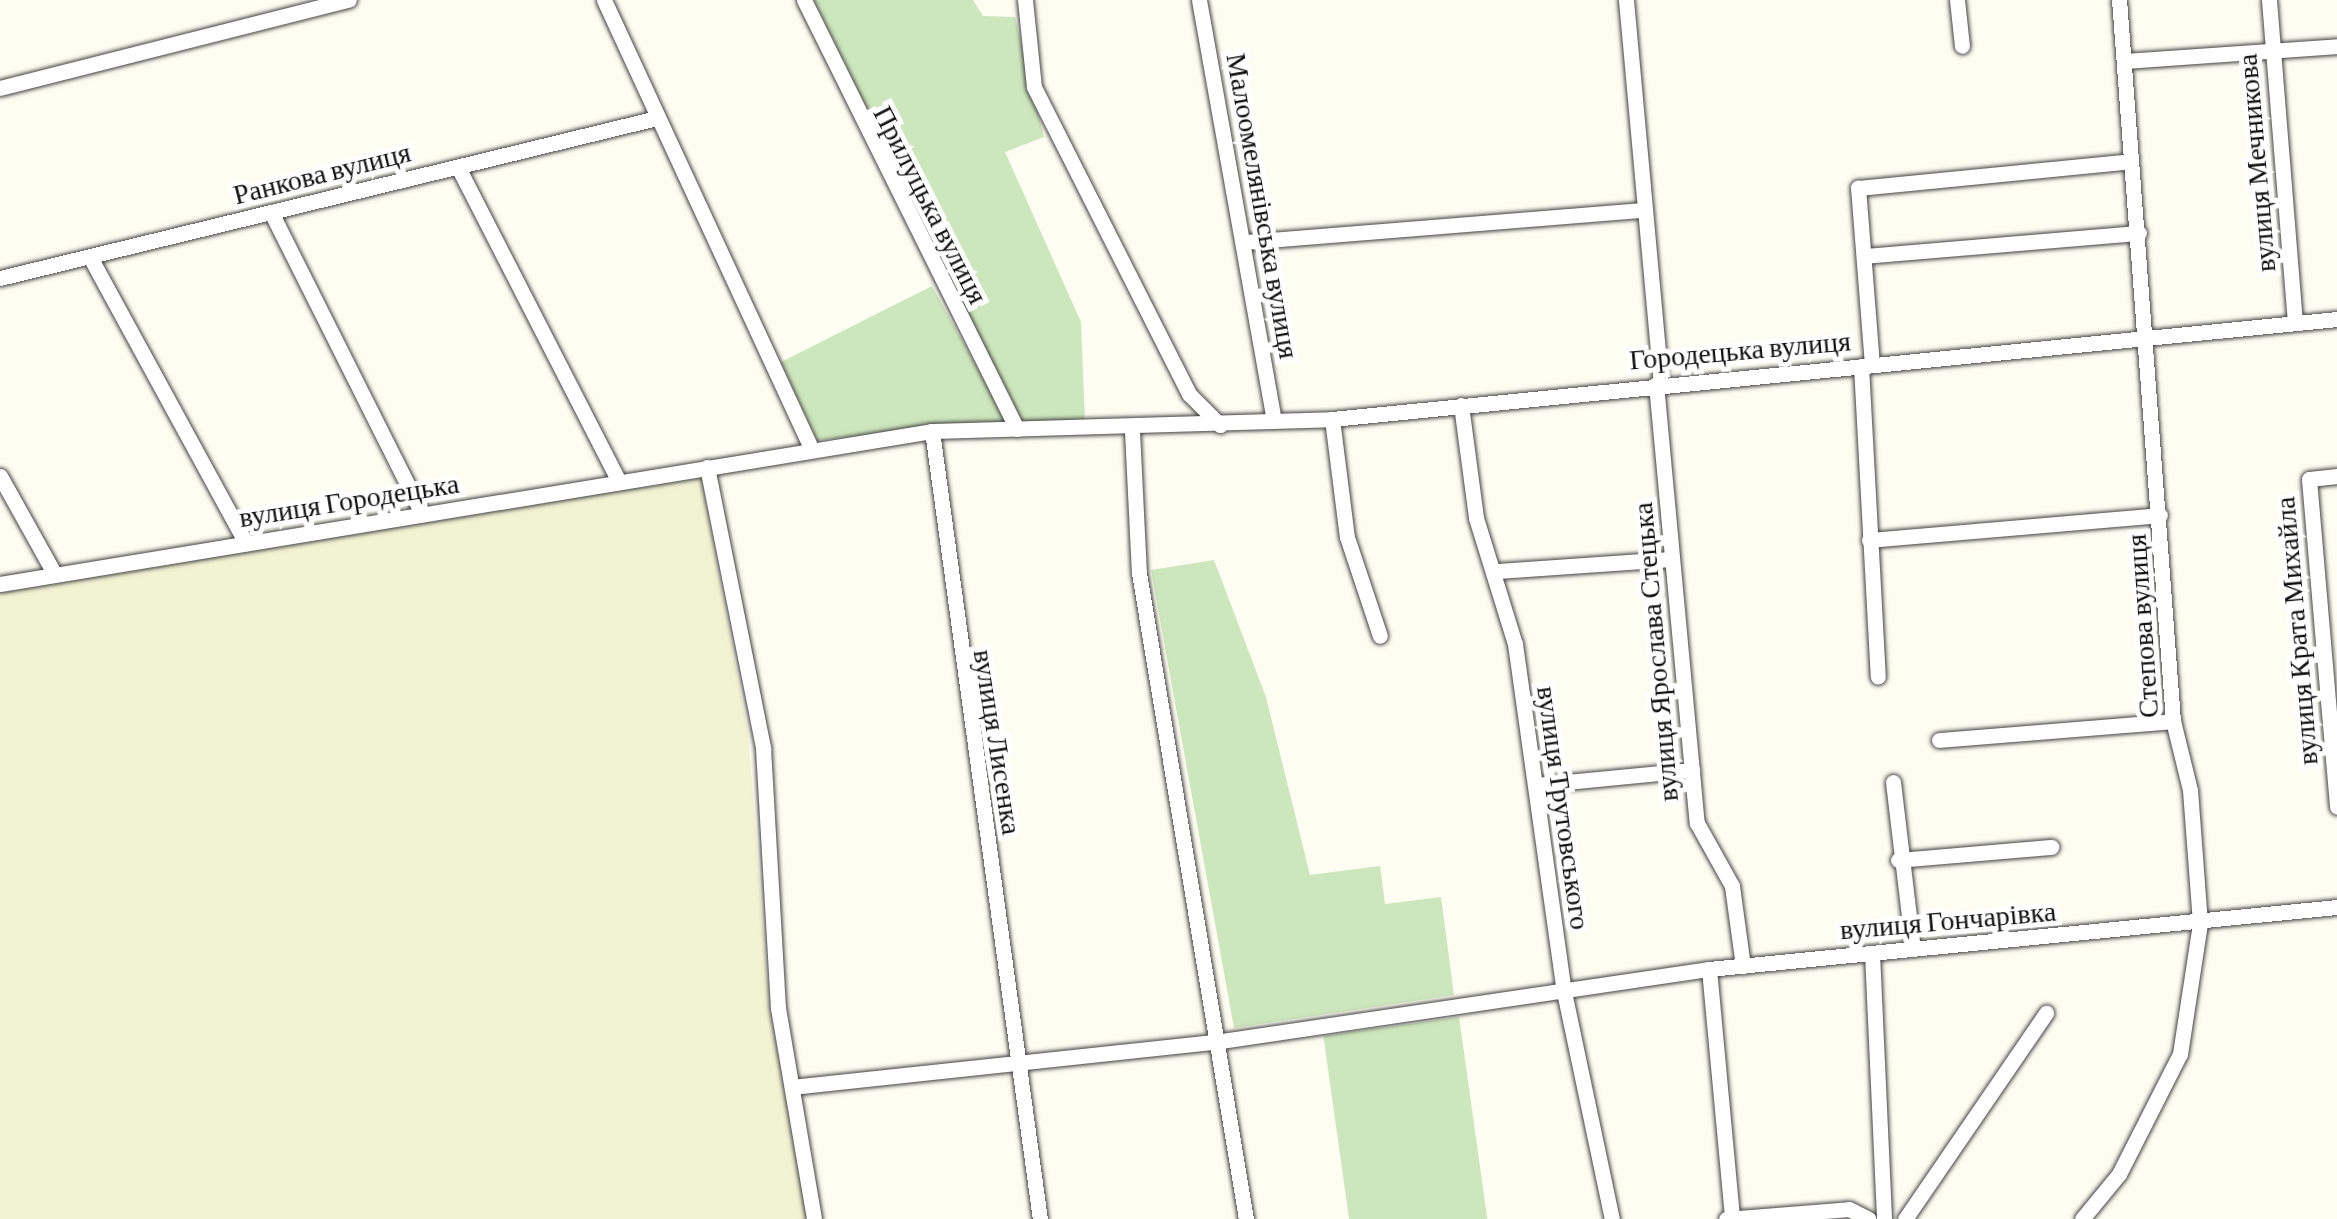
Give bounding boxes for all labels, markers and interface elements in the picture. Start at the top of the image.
street label: Малоомелянівська вулиця [1219,51,1305,361]
street label: вулиця Мечникова [2231,53,2283,273]
street label: Прилуцька вулиця [866,100,994,310]
street label: Ранкова вулиця [230,136,414,212]
street label: Городецька вулиця [1628,325,1852,377]
street label: вулиця Городецька [237,467,461,535]
street label: вулиця Крата Михайла [2269,496,2325,766]
street label: вулиця Ярослава Стецька [1626,501,1686,803]
street label: Степова вулиця [2120,533,2166,719]
street label: вулиця Лисенка [966,647,1028,837]
street label: вулиця Трутовського [1529,684,1597,932]
street label: вулиця Гончарівка [1838,895,2058,947]

